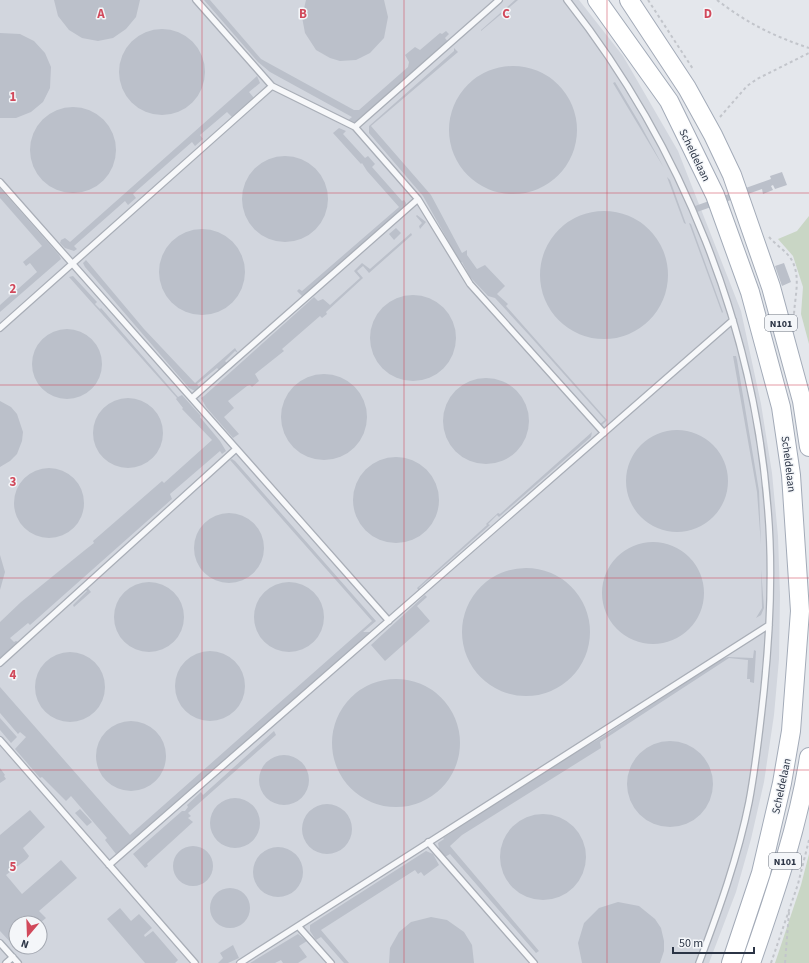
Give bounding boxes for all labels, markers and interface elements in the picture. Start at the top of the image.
text: A [96,5,105,23]
text: B [299,5,307,23]
text: C [502,5,510,23]
text: D [704,5,712,23]
text: 1 [10,88,17,106]
street label: Scheldelaan [675,126,714,184]
text: 2 [10,280,17,298]
road number: N101 [765,315,797,331]
street label: Scheldelaan [778,435,799,493]
text: 3 [10,473,17,491]
text: 4 [10,666,17,684]
street label: Scheldelaan [768,757,795,815]
road number: N101 [769,853,801,869]
text: 5 [10,858,17,876]
north arrow [8,915,48,955]
scale bar [673,929,754,955]
text: 50 m [679,935,703,952]
text: N [19,936,31,952]

